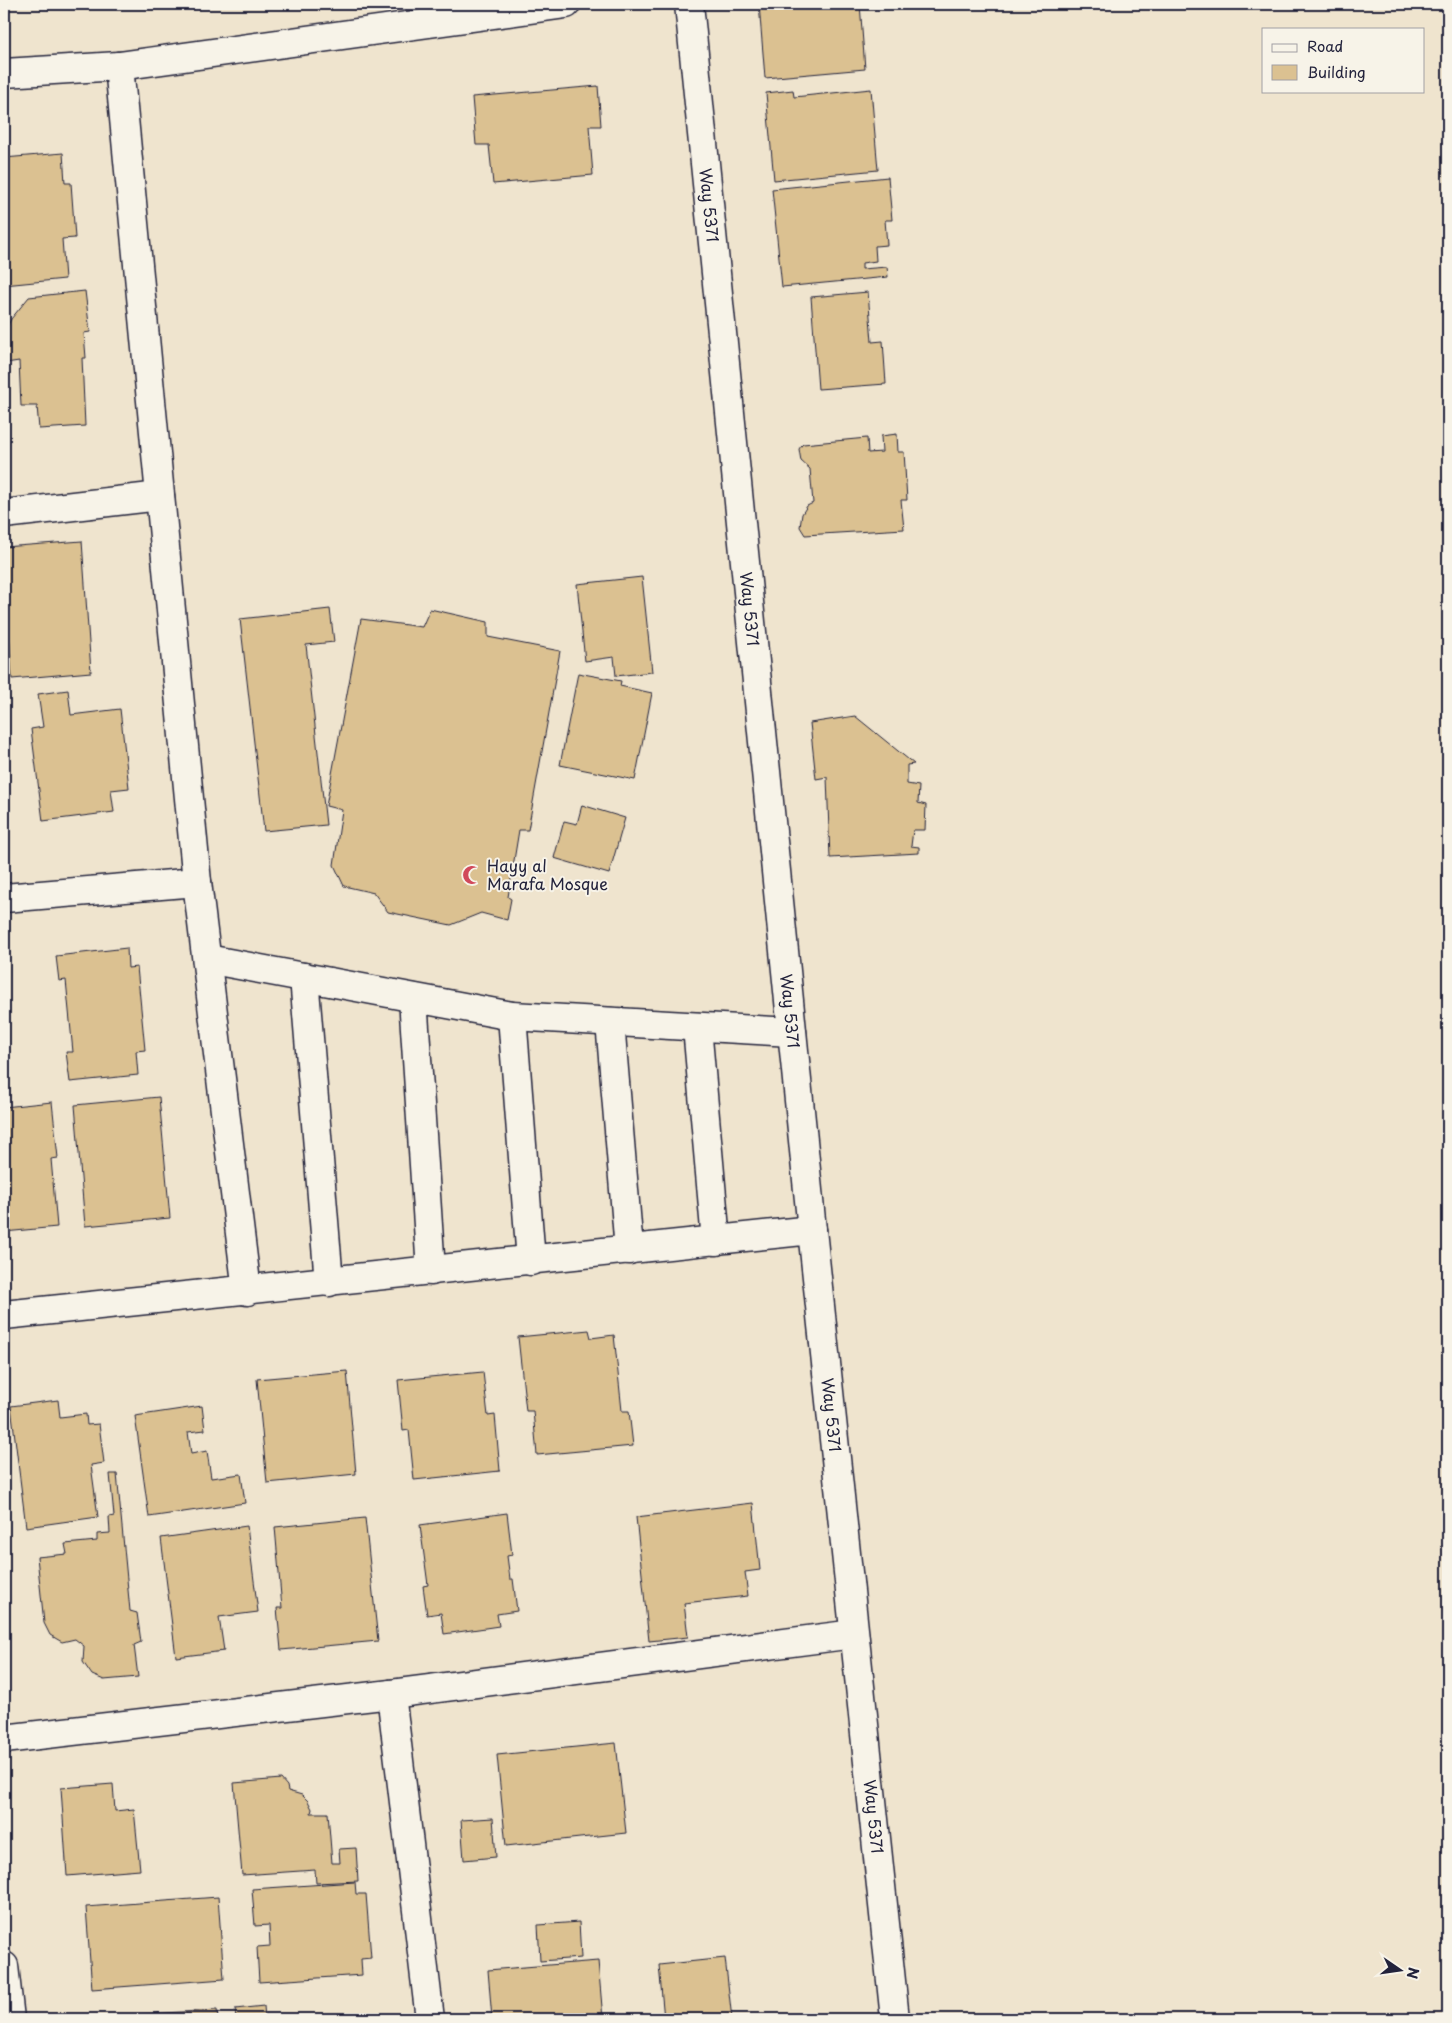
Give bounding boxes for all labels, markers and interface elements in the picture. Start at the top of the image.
legend [1262,28,1424,92]
text: Road [1307,34,1343,57]
text: Building [1307,60,1366,83]
street label: Way 5371 [695,167,726,243]
street label: Way 5371 [735,571,766,647]
place label: Hayy al Marafa Mosque [487,853,608,895]
mosque icon: Hayy al Marafa Mosque [461,864,483,886]
street label: Way 5371 [775,973,807,1049]
street label: Way 5371 [817,1377,848,1453]
street label: Way 5371 [859,1778,891,1855]
north arrow [1374,1946,1424,1996]
text: N [1402,1965,1425,1981]

